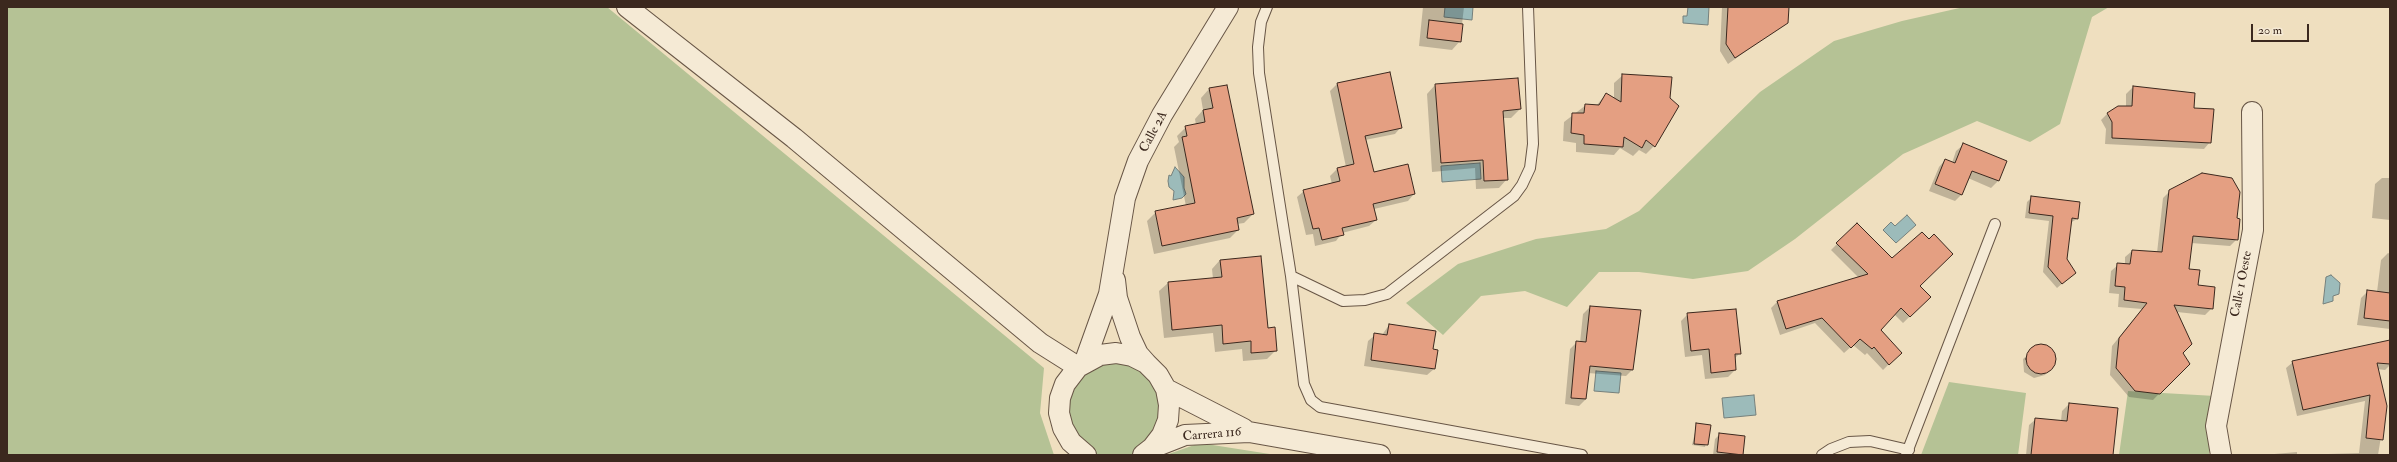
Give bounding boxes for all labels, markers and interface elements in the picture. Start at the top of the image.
scale bar [2253,16,2311,42]
text: 20 m [2258,23,2282,38]
street label: Calle 2A [1137,109,1171,155]
street label: Calle 1 Oeste [2228,250,2256,318]
street label: Carrera 116 [1182,425,1242,445]

